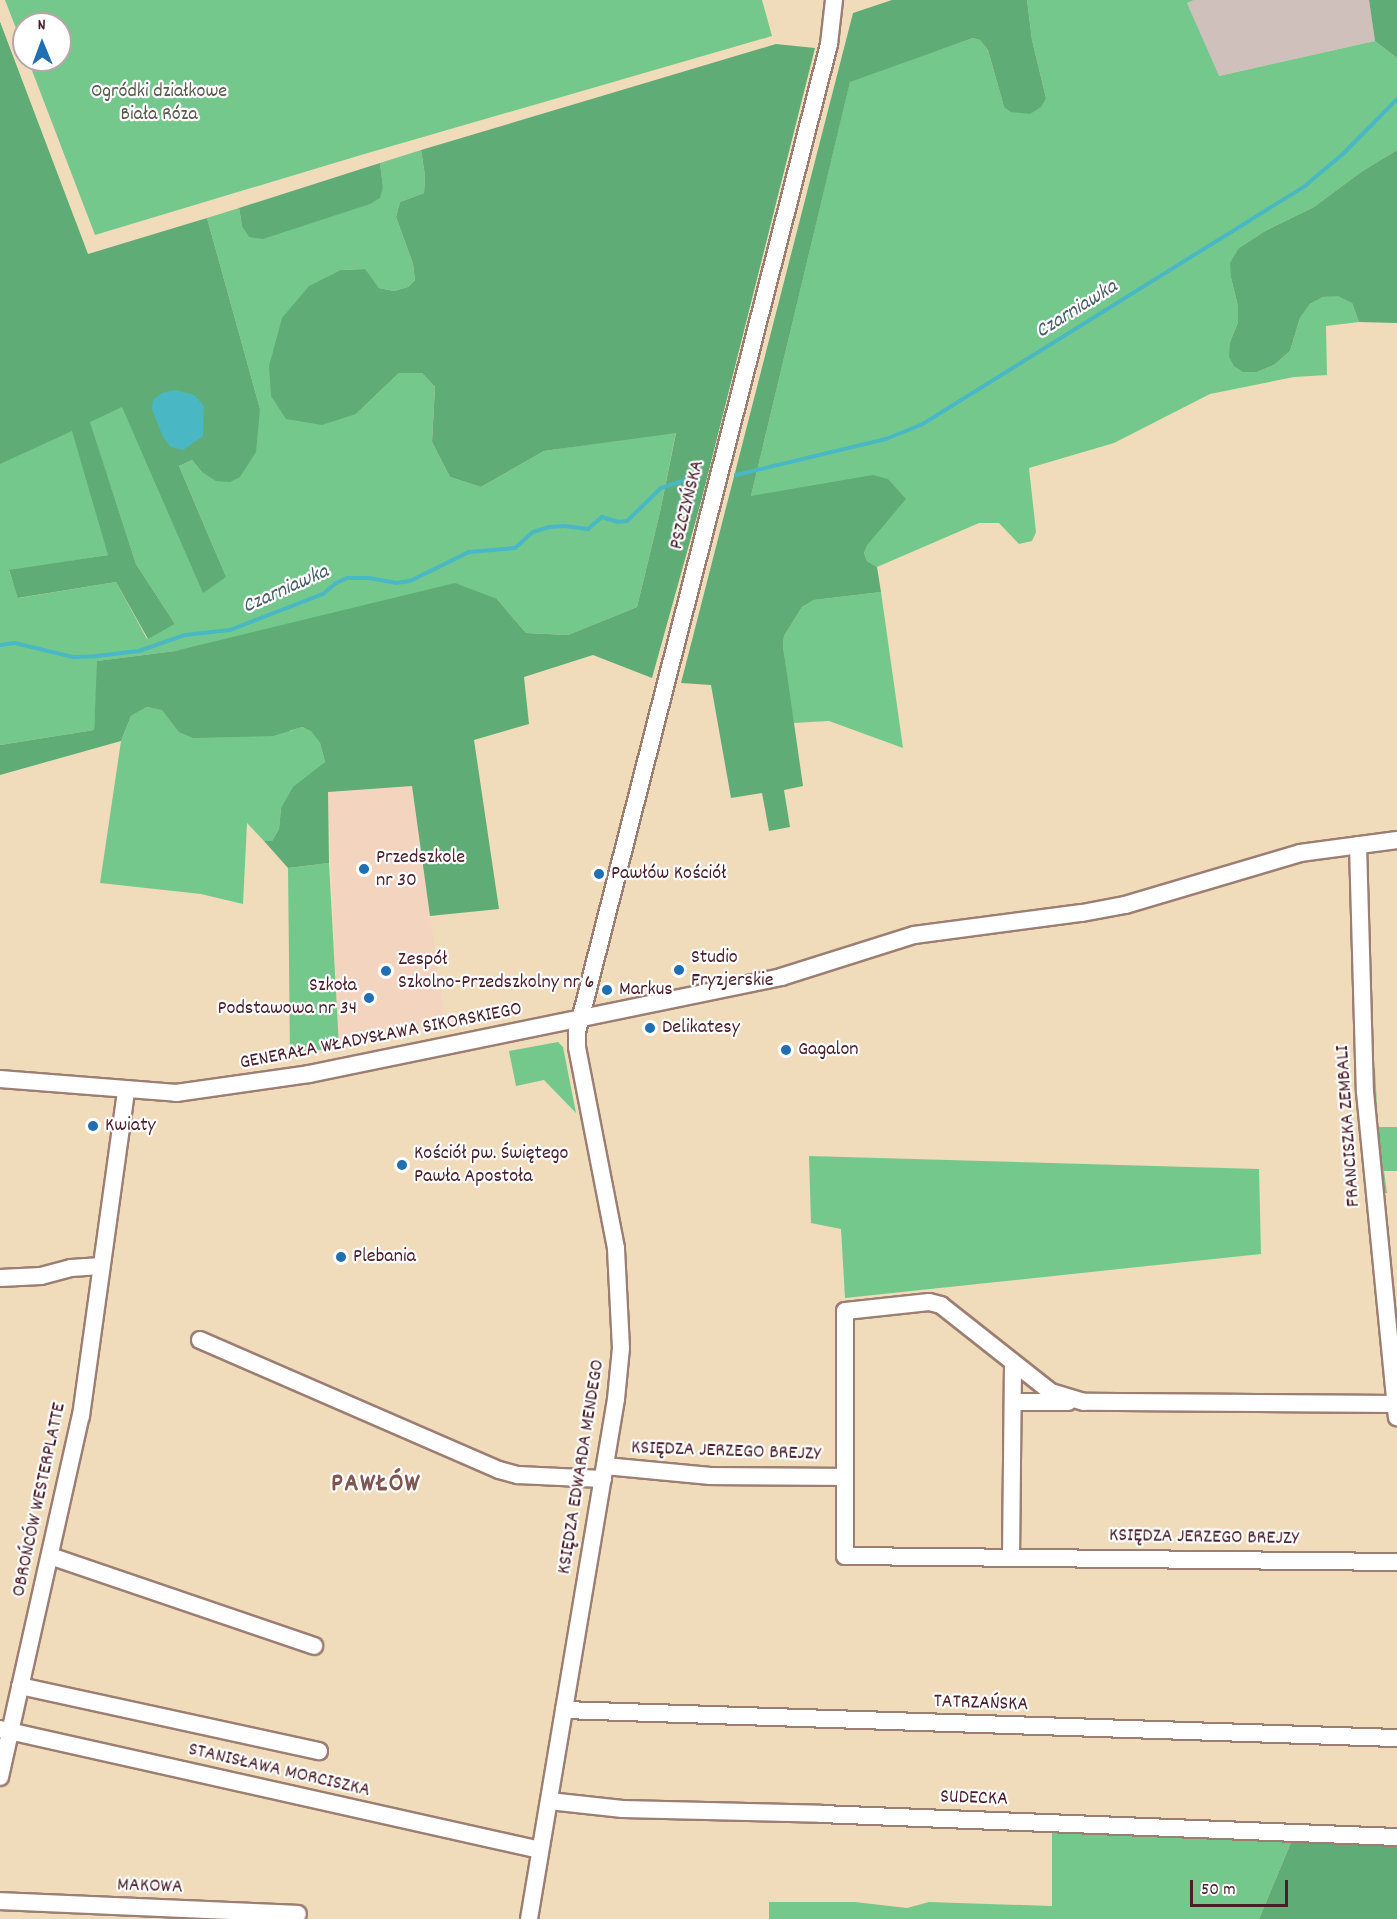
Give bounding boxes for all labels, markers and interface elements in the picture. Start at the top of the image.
north arrow [12,12,72,72]
text: N [38,14,46,37]
park label: Ogródki działkowe Biała Róza [91,81,227,128]
water label: Czarniawka [1032,275,1122,345]
street label: PSZCZYŃSKA [665,458,711,552]
water label: Czarniawka [239,560,333,620]
place label: Przedszkole nr 30 [376,846,465,893]
marker: Przedszkole nr 30 [357,862,371,876]
place label: Pawłów Kościół [611,862,726,886]
marker: Pawłów Kościół [592,867,606,881]
place label: Studio Fryzjerskie [691,946,774,993]
place label: Zespół Szkolno-Przedszkolny nr 6 [398,948,594,995]
marker: Studio Fryzjerskie [672,963,686,977]
marker: Zespół Szkolno-Przedszkolny nr 6 [379,964,393,978]
place label: Szkoła Podstawowa nr 34 [217,975,357,1022]
place label: Markus [619,978,673,1002]
marker: Markus [600,983,614,997]
marker: Szkoła Podstawowa nr 34 [362,991,376,1005]
street label: GENERAŁA WŁADYSŁAWA SIKORSKIEGO [238,998,524,1076]
place label: Delikatesy [662,1016,740,1040]
marker: Delikatesy [643,1021,657,1035]
place label: Gagalon [798,1038,859,1062]
marker: Gagalon [779,1043,793,1057]
street label: FRANCISZKA ZEMBALI [1331,1044,1367,1208]
place label: Kwiaty [105,1114,156,1138]
marker: Kwiaty [86,1119,100,1133]
place label: Kościół pw. Świętego Pawła Apostoła [414,1142,568,1189]
marker: Kościół pw. Świętego Pawła Apostoła [395,1158,409,1172]
place label: Plebania [353,1245,416,1269]
marker: Plebania [334,1250,348,1264]
street label: KSIĘDZA EDWARDA MENDEGO [553,1358,611,1576]
street label: OBROŃCÓW WESTERPLATTE [8,1401,72,1599]
street label: KSIĘDZA JERZEGO BREJZY [631,1437,821,1467]
district label: PAWŁÓW [331,1469,421,1501]
street label: KSIĘDZA JERZEGO BREJZY [1109,1524,1299,1552]
street label: TATRZAŃSKA [933,1690,1029,1718]
street label: STANISŁAWA MORCISZKA [186,1738,372,1804]
street label: SUDECKA [940,1786,1008,1812]
scale bar [1193,1868,1290,1906]
street label: MAKOWA [117,1874,183,1900]
text: 50 m [1201,1878,1236,1903]

